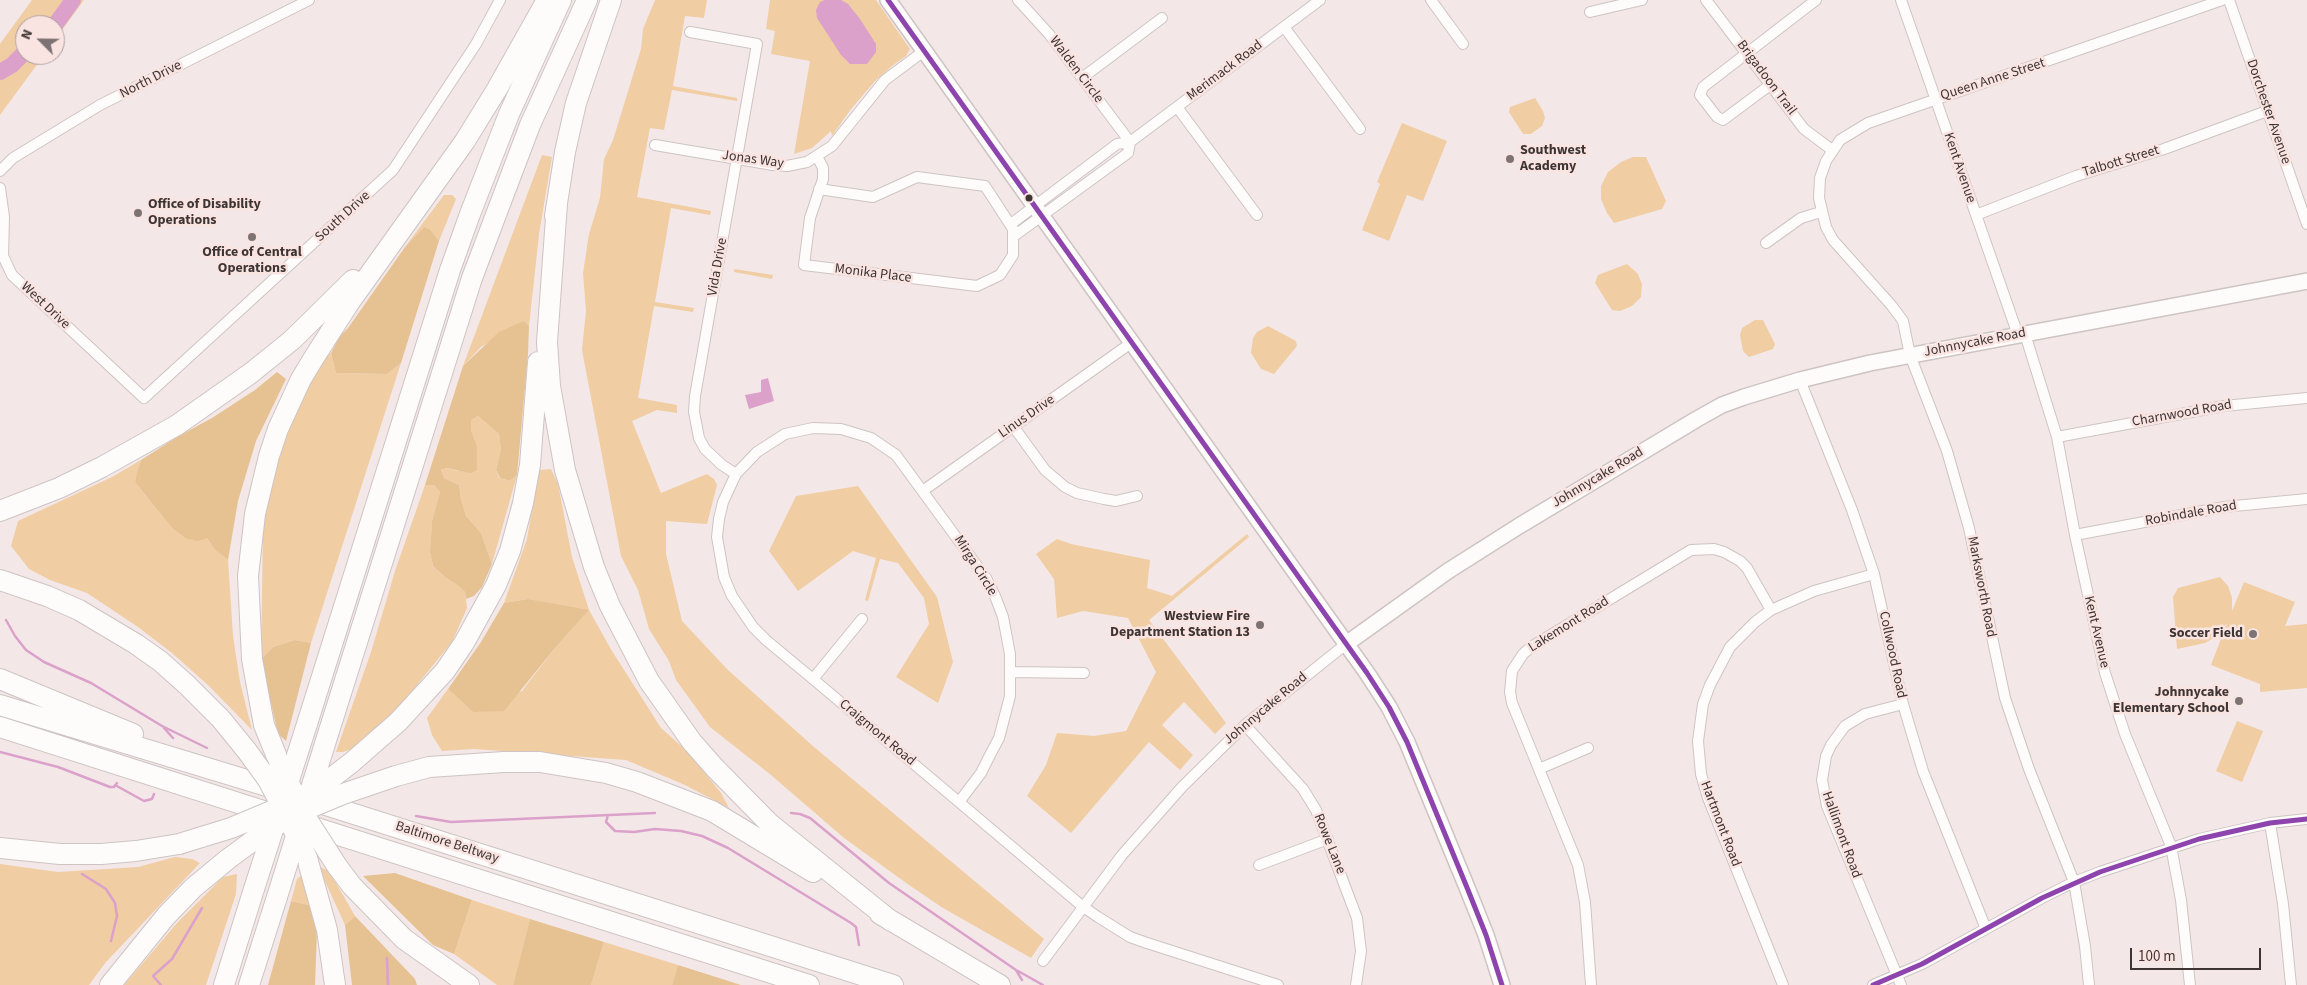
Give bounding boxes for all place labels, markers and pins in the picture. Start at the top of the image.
place label: Southwest Academy [1520,143,1586,176]
marker: Southwest Academy [1504,153,1516,165]
unlabelled marker [1024,193,1034,203]
place label: Office of Disability Operations [148,197,261,230]
marker: Office of Disability Operations [132,207,144,219]
marker: Office of Central Operations [246,231,258,243]
place label: Office of Central Operations [202,245,302,278]
place label: Westview Fire Department Station 13 [1110,609,1250,642]
marker: Westview Fire Department Station 13 [1254,619,1266,631]
place label: Soccer Field [2169,626,2243,642]
marker: Soccer Field [2247,628,2259,640]
place label: Johnnycake Elementary School [2113,685,2229,718]
marker: Johnnycake Elementary School [2233,695,2245,707]

